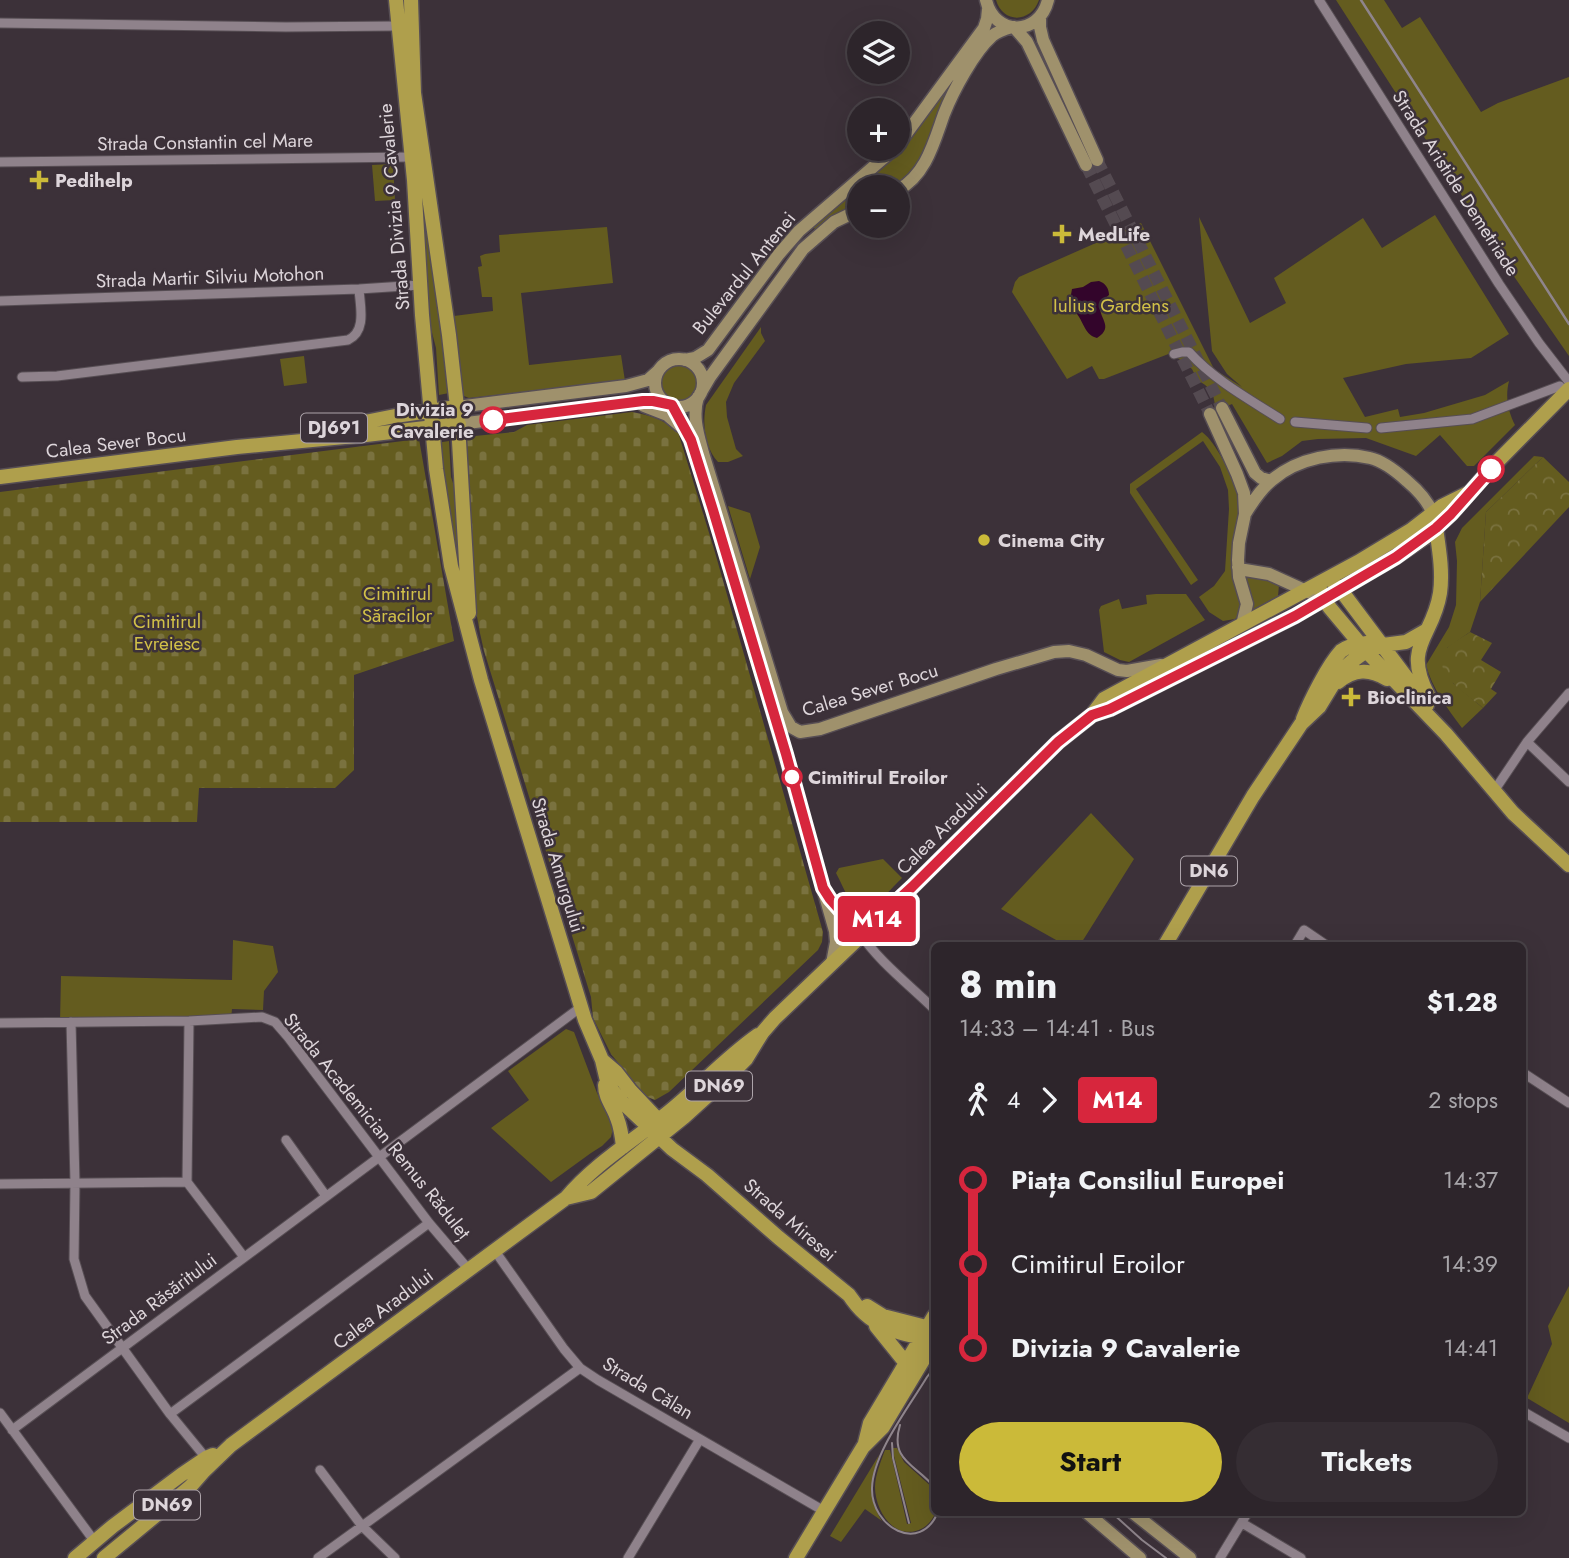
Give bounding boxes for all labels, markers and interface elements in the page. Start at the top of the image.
map controls [847,21,910,238]
button: layers [847,21,910,84]
street label: Strada Aristide Demetriade [1386,85,1526,281]
button: + [847,98,910,161]
street label: Strada Divizia 9 Cavalerie [371,102,416,312]
street label: Strada Constantin cel Mare [97,127,313,157]
place label: Pedihelp [55,167,133,194]
marker: Pedihelp [29,170,49,190]
button: − [847,175,910,238]
street label: Bulevardul Antenei [686,206,802,340]
place label: MedLife [1078,221,1150,248]
marker: MedLife [1052,224,1072,244]
street label: Strada Martir Silviu Motohon [95,260,325,294]
park label: Iulius Gardens [1053,292,1169,319]
place label: Divizia 9 Cavalerie [390,396,474,445]
marker: Divizia 9 Cavalerie [480,407,506,433]
road number: DJ691 [301,414,367,442]
street label: Calea Sever Bocu [44,421,188,465]
unlabelled marker [1478,456,1504,482]
place label: Cinema City [998,527,1106,554]
marker: Cinema City [976,532,992,548]
park label: Cimitirul Săracilor [362,580,433,629]
park label: Cimitirul Evreiesc [133,608,201,657]
street label: Calea Sever Bocu [799,656,941,724]
place label: Bioclinica [1367,684,1452,711]
marker: Bioclinica [1341,687,1361,707]
place label: Cimitirul Eroilor [808,764,948,791]
marker: Cimitirul Eroilor [782,767,802,787]
street label: Calea Aradului [890,777,994,881]
street label: Strada Amurgului [525,794,591,936]
road number: DN6 [1181,856,1237,886]
line badge: M14 [837,896,917,942]
text: M14 [852,901,902,936]
text: 8 min [959,957,1058,1012]
text: $1.28 [1427,983,1498,1021]
street label: Strada Academician Remus Răduleț [277,1007,477,1245]
text: 14:33 – 14:41 · Bus [959,1011,1155,1045]
road number: DN69 [686,1072,752,1100]
icon: walk [959,1081,997,1119]
icon: forward [1030,1081,1068,1119]
text: M14 [1092,1082,1143,1117]
text: 4 [1007,1083,1020,1117]
text: 2 stops [1428,1083,1498,1117]
text: Piața Consiliul Europei [1011,1161,1284,1199]
text: 14:37 [1443,1163,1498,1197]
street label: Strada Miresei [738,1172,842,1268]
text: Cimitirul Eroilor [1011,1245,1185,1283]
street label: Strada Răsăritului [96,1247,222,1351]
text: 14:39 [1442,1247,1498,1281]
street label: Calea Aradului [327,1262,439,1356]
text: Divizia 9 Cavalerie [1011,1329,1240,1367]
text: 14:41 [1444,1331,1498,1365]
street label: Strada Călan [597,1350,699,1426]
button: Start [959,1422,1222,1502]
button: Tickets [1236,1422,1498,1502]
road number: DN69 [134,1490,200,1520]

